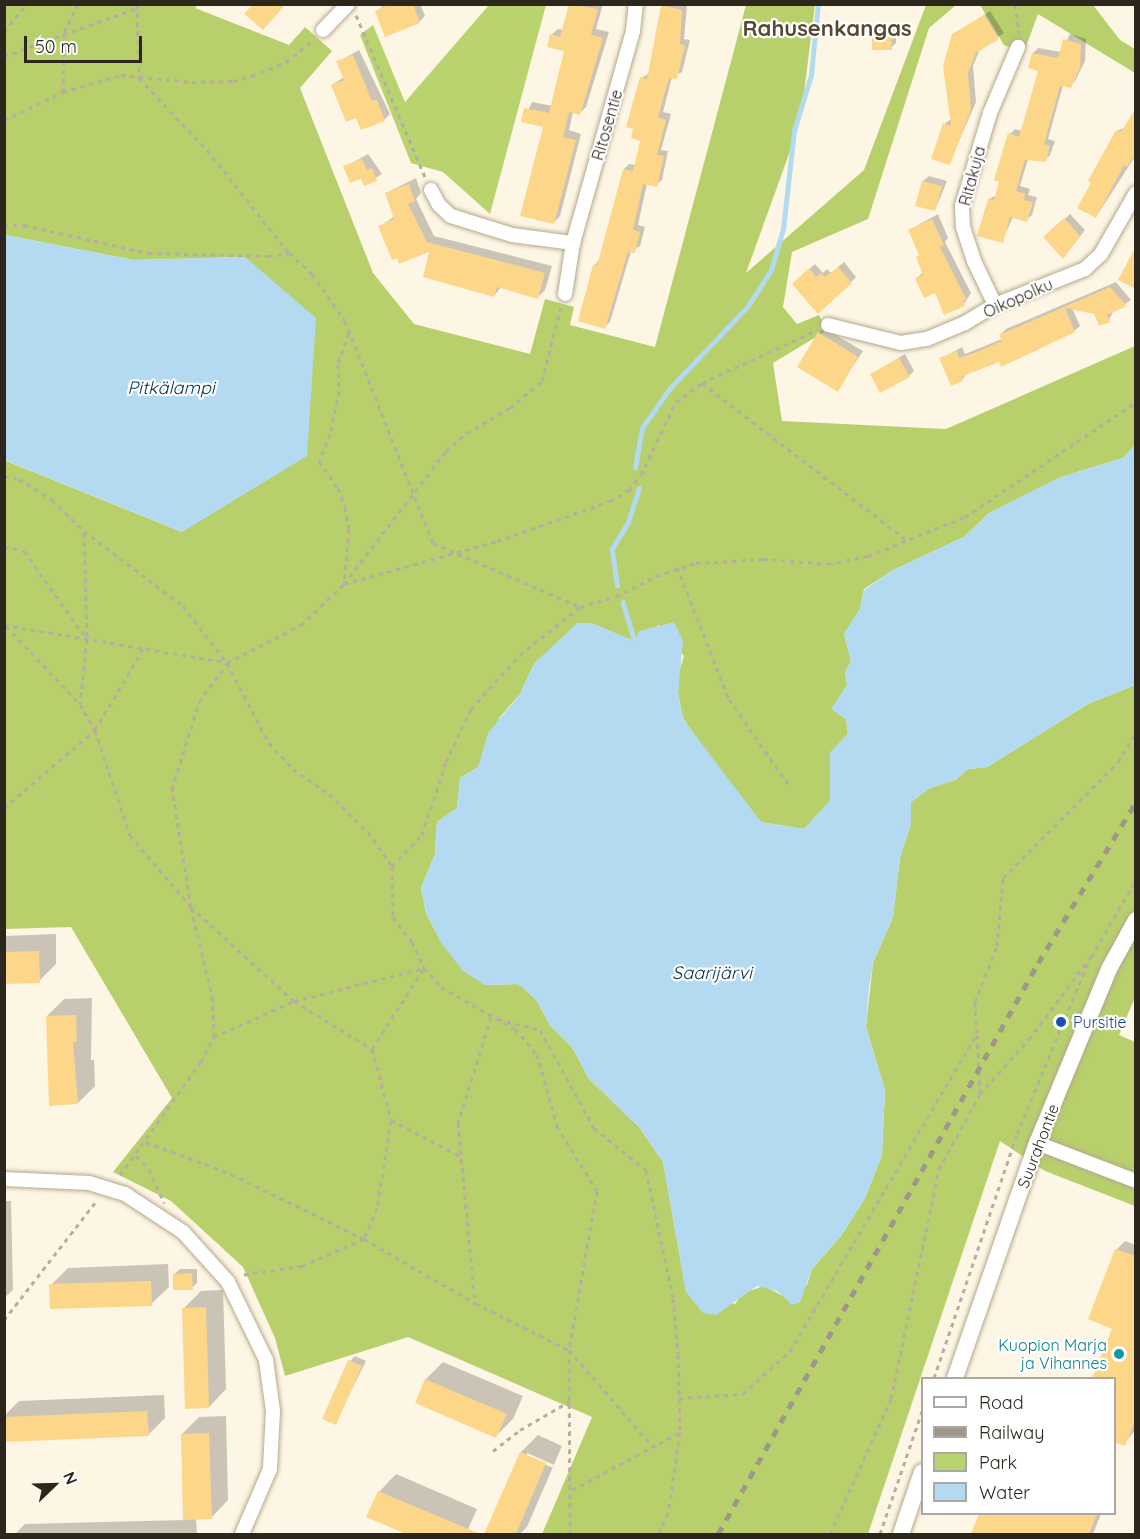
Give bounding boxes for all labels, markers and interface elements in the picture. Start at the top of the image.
district label: Rahusenkangas [742,16,912,42]
scale bar [27,24,146,62]
text: 50 m [35,35,77,58]
street label: Ritosentie [588,87,626,163]
street label: Ritakuja [955,144,989,208]
street label: Oikopolku [980,274,1056,322]
water label: Pitkälampi [127,377,215,399]
water label: Saarijärvi [672,962,752,984]
place label: Pursitie [1073,1012,1127,1032]
marker: Pursitie [1054,1015,1068,1029]
street label: Suurahontie [1013,1101,1063,1191]
place label: Kuopion Marja ja Vihannes [998,1335,1107,1373]
marker: Kuopion Marja ja Vihannes [1112,1347,1126,1361]
legend [921,1377,1116,1515]
text: Road [979,1391,1024,1414]
text: Railway [979,1421,1045,1444]
text: Park [979,1451,1017,1474]
north arrow [24,1455,84,1515]
text: N [59,1469,82,1487]
text: Water [979,1481,1030,1504]

